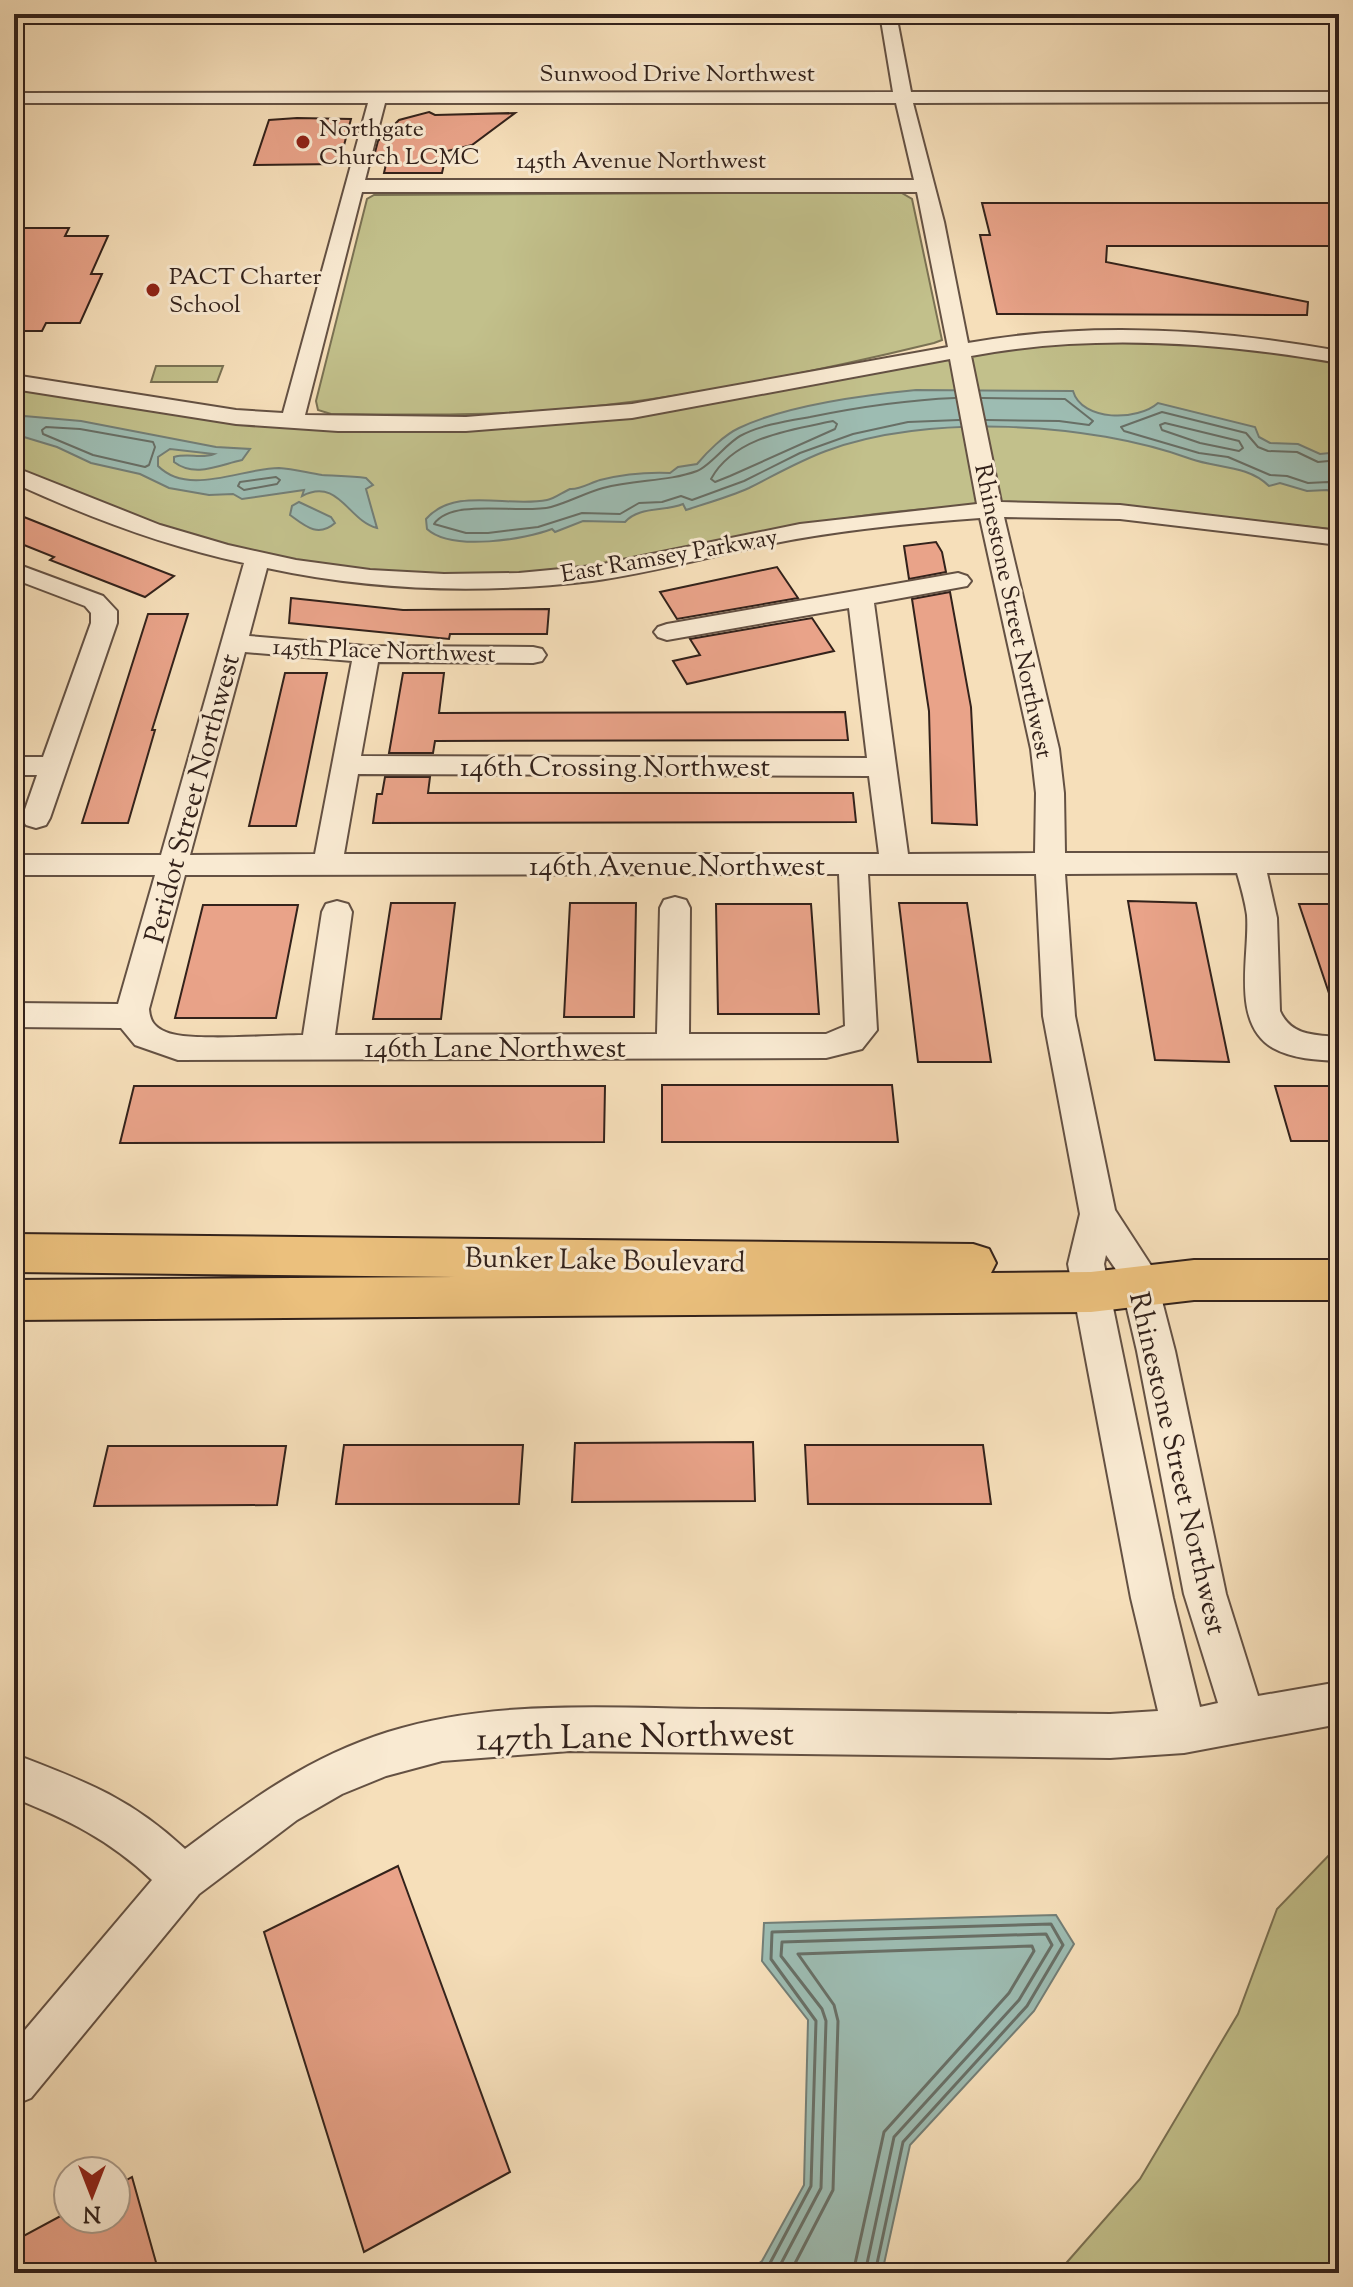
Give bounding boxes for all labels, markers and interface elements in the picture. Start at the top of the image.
street label: Sunwood Drive Northwest [539,58,815,92]
place label: Northgate Church LCMC [319,113,480,175]
marker: Northgate Church LCMC [294,133,312,151]
street label: 145th Avenue Northwest [516,145,766,179]
place label: PACT Charter School [169,261,322,323]
marker: PACT Charter School [144,281,162,299]
street label: Rhinestone Street Northwest [964,461,1060,762]
street label: East Ramsey Parkway [558,521,781,593]
street label: 145th Place Northwest [272,631,496,673]
street label: Peridot Street Northwest [136,649,252,948]
street label: 146th Crossing Northwest [460,749,771,789]
street label: 146th Avenue Northwest [529,848,825,888]
street label: 146th Lane Northwest [364,1030,626,1070]
street label: Bunker Lake Boulevard [464,1240,746,1284]
street label: Rhinestone Street Northwest [1117,1288,1235,1639]
street label: 147th Lane Northwest [476,1711,795,1766]
north arrow [52,2155,132,2235]
text: N [83,2196,101,2228]

